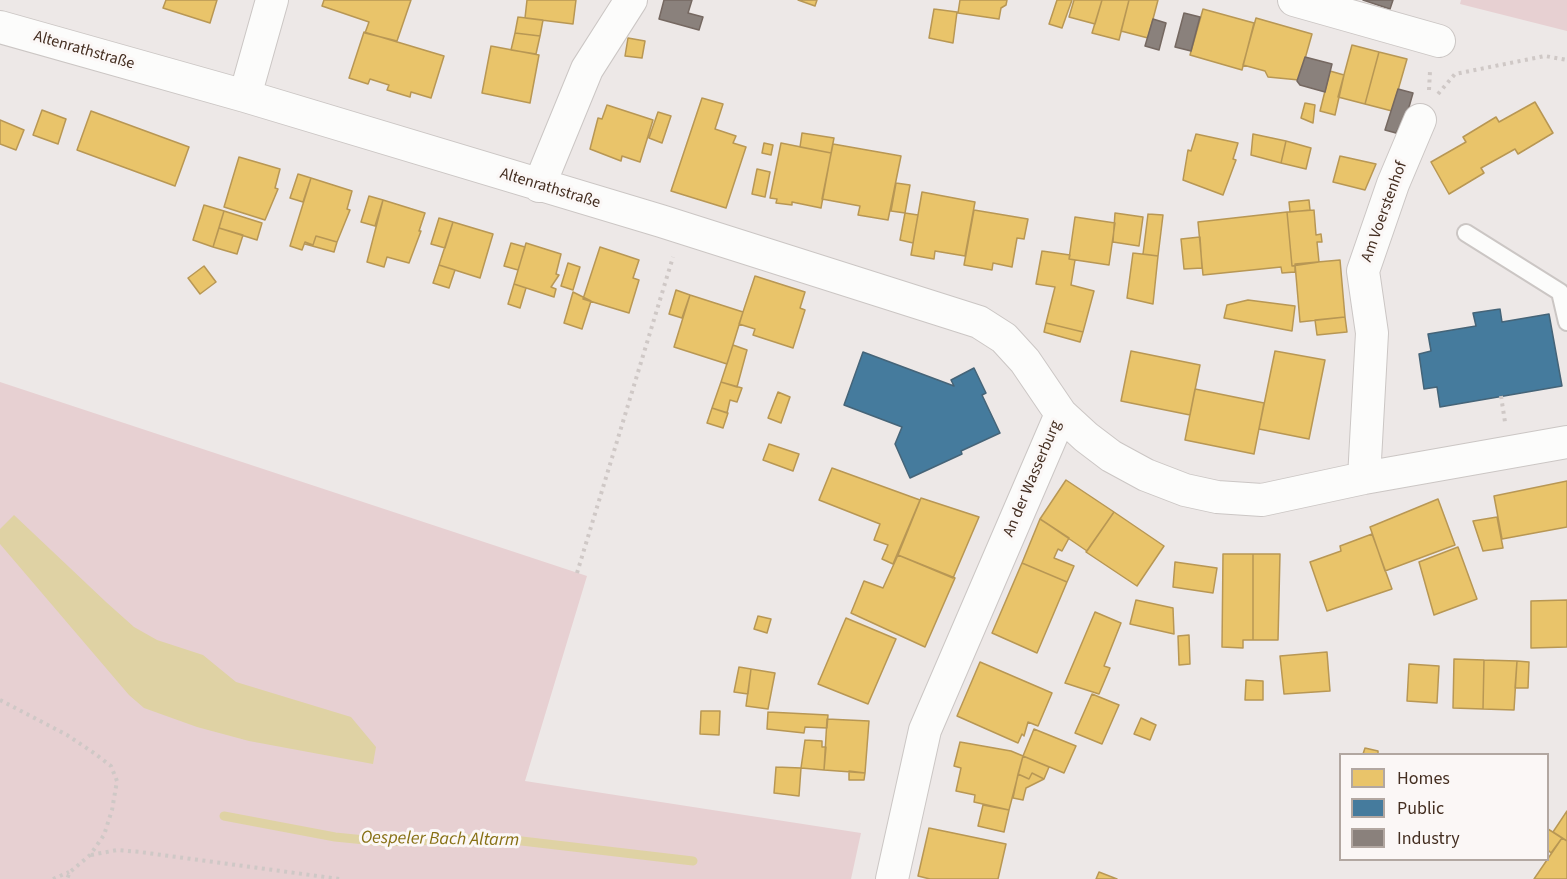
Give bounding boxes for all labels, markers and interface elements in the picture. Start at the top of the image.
street label: Altenrathstraße [31,27,137,75]
street label: Am Voerstenhof [1358,159,1412,265]
street label: Altenrathstraße [497,165,603,213]
street label: An der Wasserburg [1000,418,1066,540]
legend [1339,753,1549,861]
text: Homes [1397,766,1450,791]
text: Public [1397,796,1444,821]
text: Industry [1397,826,1460,851]
water label: Oespeler Bach Altarm [361,828,519,852]

